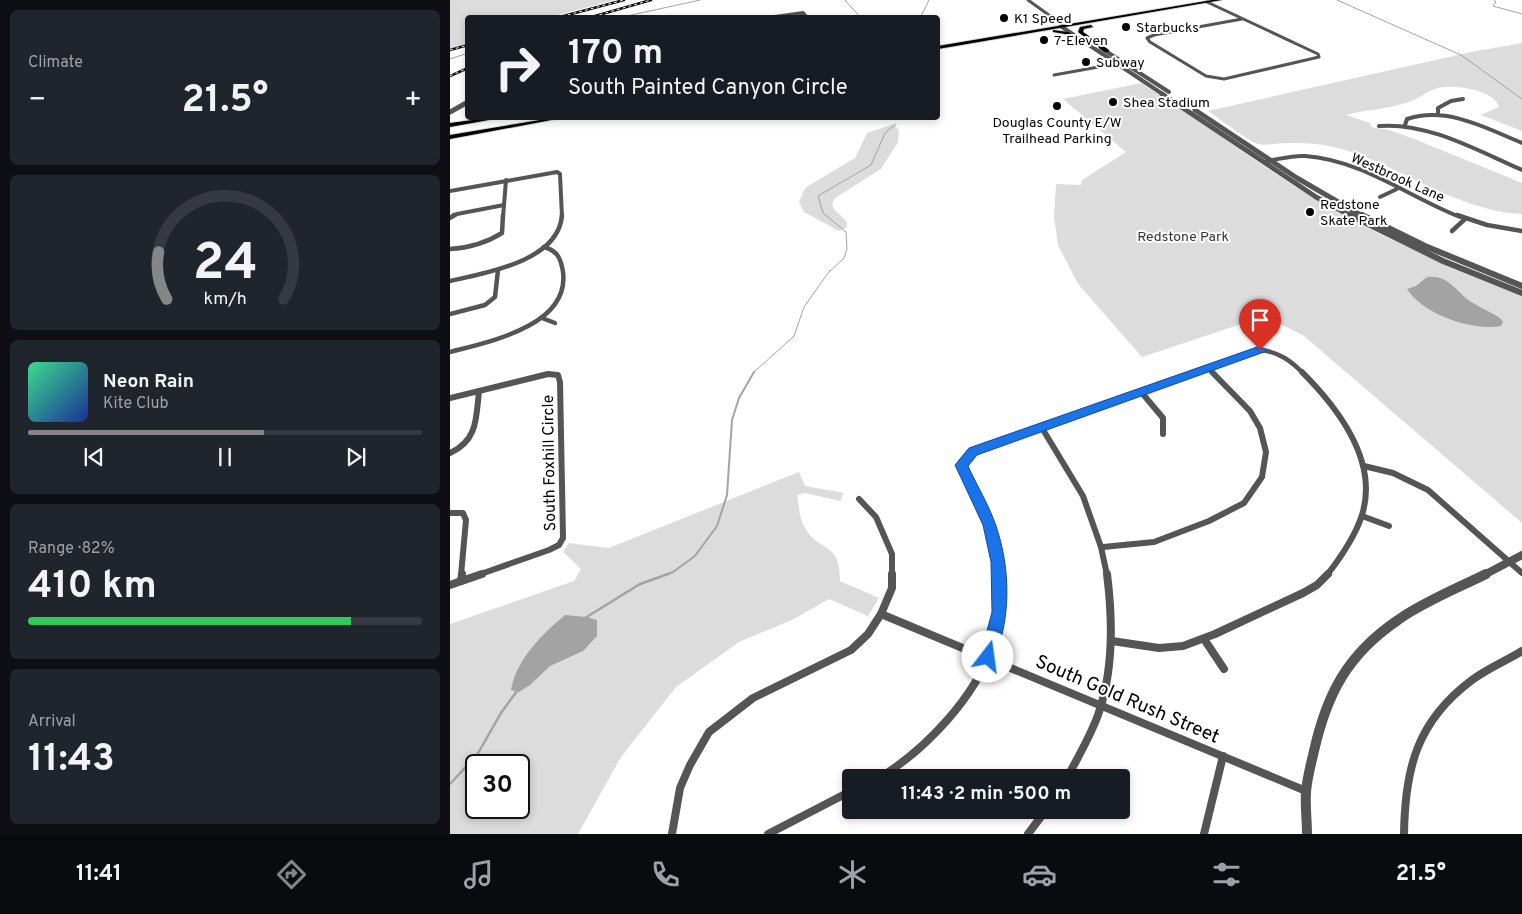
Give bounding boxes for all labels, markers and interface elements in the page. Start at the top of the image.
place label: K1 Speed [1014,11,1072,28]
marker: K1 Speed [998,12,1010,24]
place label: Starbucks [1136,20,1199,37]
marker: Starbucks [1120,21,1132,33]
text: 170 m [568,32,663,76]
place label: 7-Eleven [1054,33,1108,50]
marker: 7-Eleven [1038,34,1050,46]
icon: right [485,35,550,100]
text: Climate [28,53,83,73]
place label: Subway [1096,55,1145,72]
marker: Subway [1080,56,1092,68]
text: South Painted Canyon Circle [568,75,848,102]
text: 21.5° [182,77,268,126]
text: − [28,83,46,119]
text: + [404,83,422,119]
place label: Shea Stadium [1123,95,1210,112]
marker: Shea Stadium [1107,96,1119,108]
marker: Douglas County E/W Trailhead Parking [1051,100,1063,112]
place label: Douglas County E/W Trailhead Parking [992,115,1122,148]
street label: Westbrook Lane [1348,150,1447,207]
place label: Redstone Skate Park [1320,197,1388,230]
marker: Redstone Skate Park [1304,206,1316,218]
park label: Redstone Park [1137,229,1229,246]
text: 24 [192,232,258,298]
text: km/h [203,288,247,311]
pin [1239,299,1281,350]
icon: arrive [1246,306,1274,334]
text: Neon Rain [103,370,194,394]
text: Kite Club [103,394,168,414]
street label: South Foxhill Circle [539,395,561,531]
icon: previous [80,443,108,471]
icon: pause [211,443,239,471]
icon: next [342,443,370,471]
text: Range · 82% [28,539,115,559]
text: 410 km [28,563,157,612]
position arrow [961,630,1013,682]
street label: South Gold Rush Street [1032,650,1223,749]
text: Arrival [28,712,76,732]
text: 11:43 [28,736,115,785]
speed limit sign: 30 [465,754,530,819]
text: 11:43 · 2 min · 500 m [901,782,1071,806]
icon: directions [274,857,309,892]
icon: music [461,857,496,892]
icon: phone [648,857,683,892]
icon: climate [835,857,870,892]
icon: car [1022,857,1057,892]
icon: filters [1209,857,1244,892]
text: 11:41 [76,861,122,888]
text: 21.5° [1396,861,1446,888]

